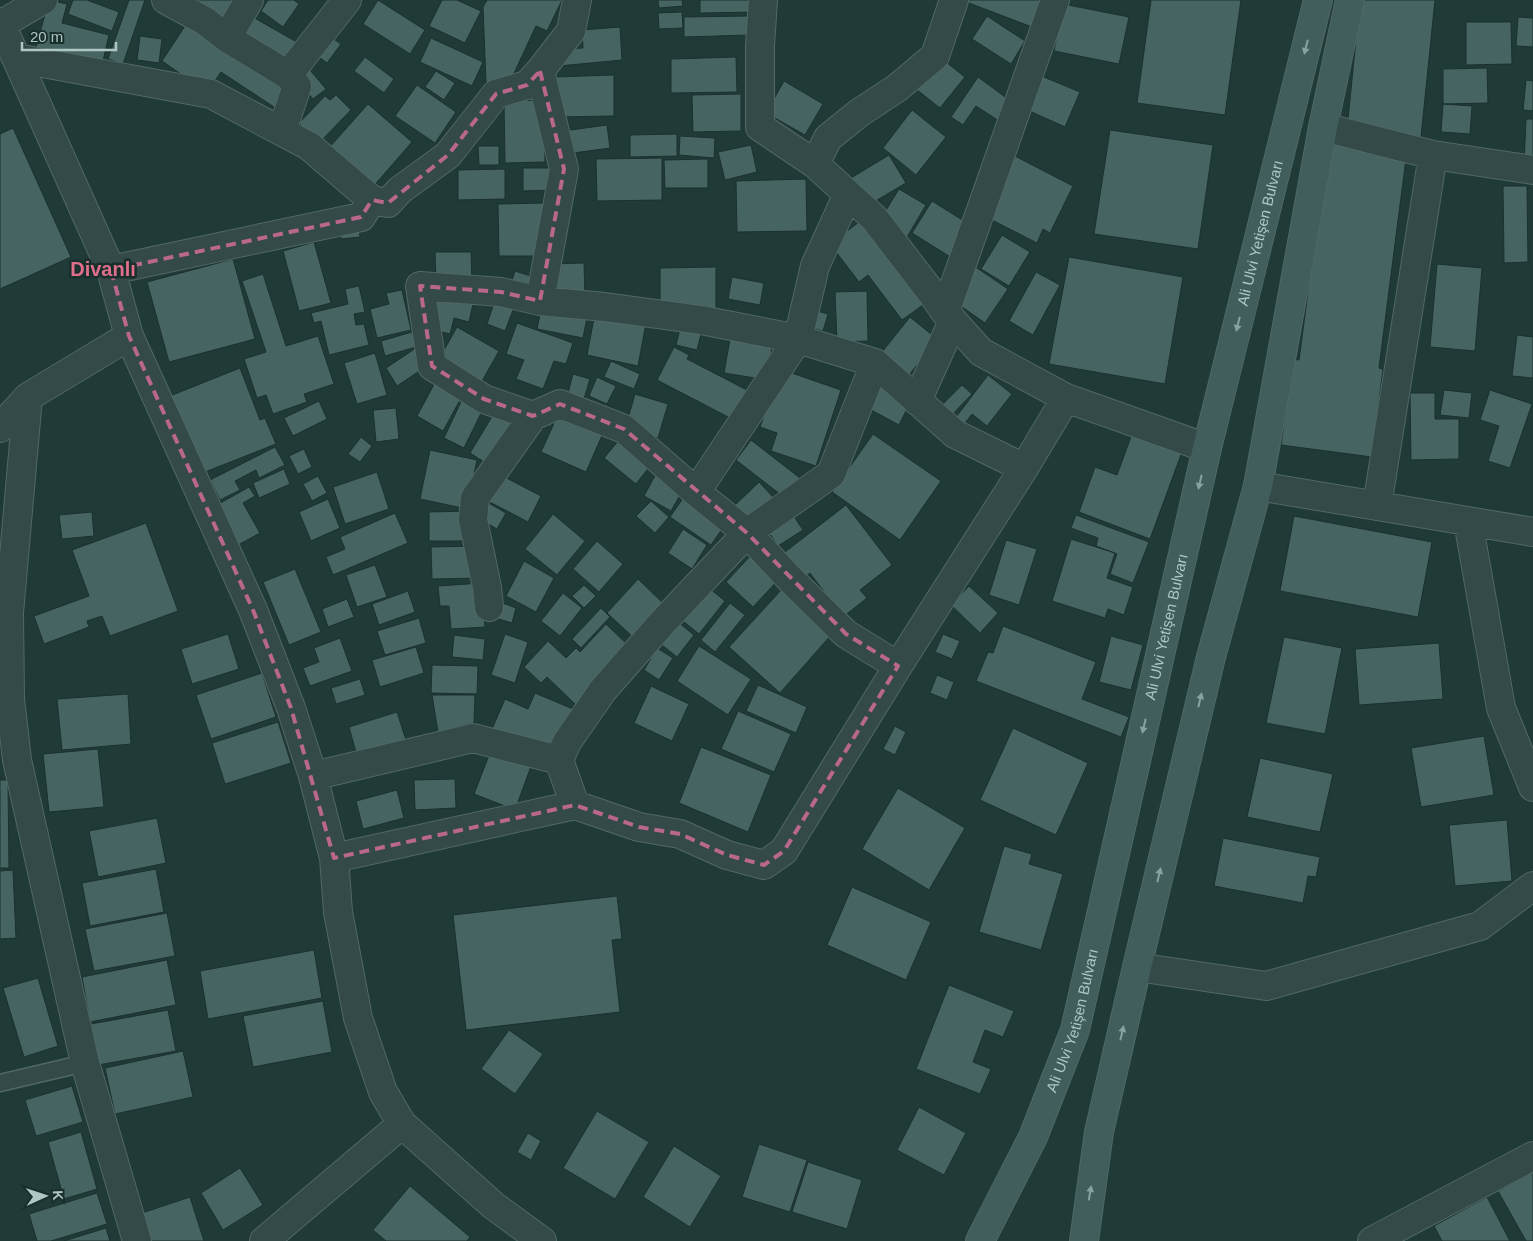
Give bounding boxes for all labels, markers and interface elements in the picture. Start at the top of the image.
scale bar [22,20,116,52]
text: 20 m [30,28,63,45]
one-way arrow [1302,40,1310,55]
street label: Ali Ulvi Yetişen Bulvarı [1234,158,1286,307]
district label: Divanlı [70,258,136,280]
one-way arrow [1234,317,1242,332]
one-way arrow [1196,474,1204,489]
street label: Ali Ulvi Yetişen Bulvarı [1141,552,1191,702]
one-way arrow [1196,693,1204,708]
one-way arrow [1140,718,1148,733]
one-way arrow [1155,868,1163,883]
street label: Ali Ulvi Yetişen Bulvarı [1042,947,1101,1095]
one-way arrow [1118,1026,1126,1041]
north arrow [20,1171,70,1221]
one-way arrow [1086,1184,1094,1200]
text: K [50,1190,66,1201]

